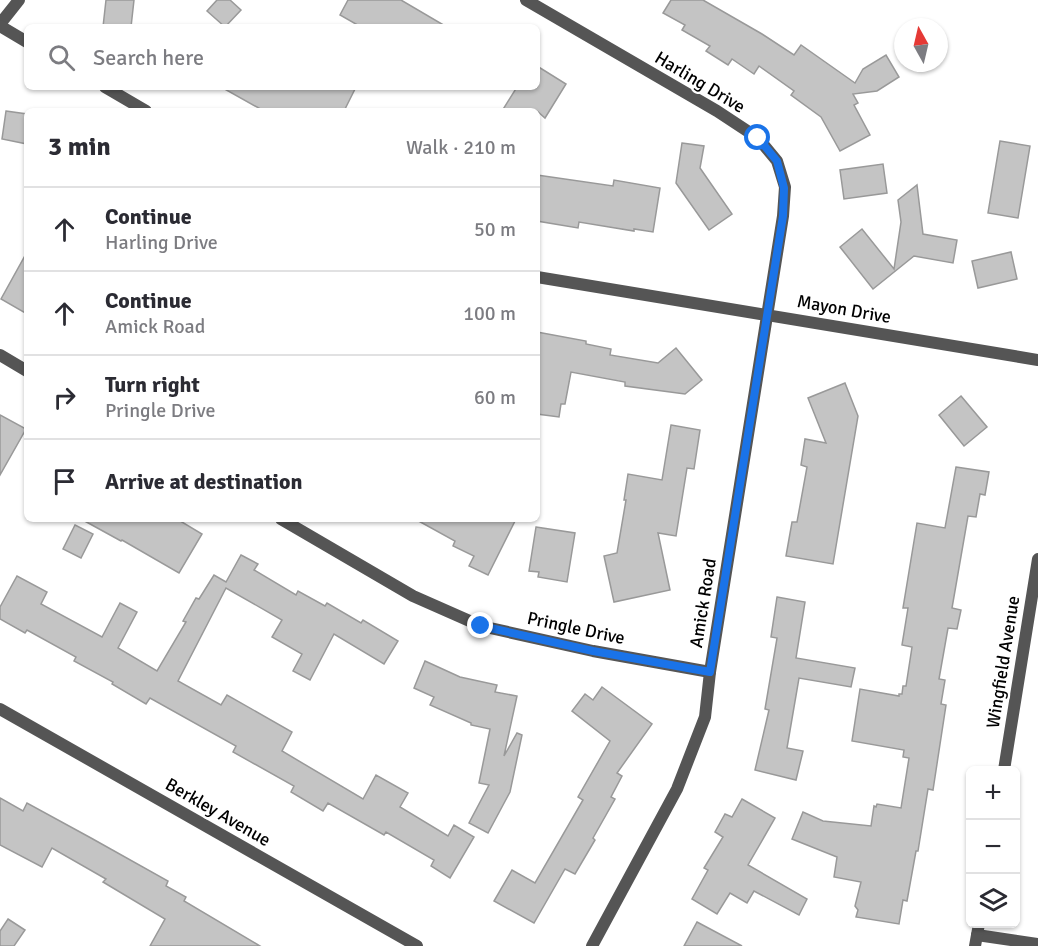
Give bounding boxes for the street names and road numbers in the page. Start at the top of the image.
street label: Harling Drive [651,46,749,118]
street label: Mayon Drive [795,290,893,328]
street label: Amick Road [685,557,721,649]
street label: Wingfield Avenue [982,594,1024,730]
street label: Pringle Drive [525,607,627,649]
street label: Berkley Avenue [161,773,275,851]

